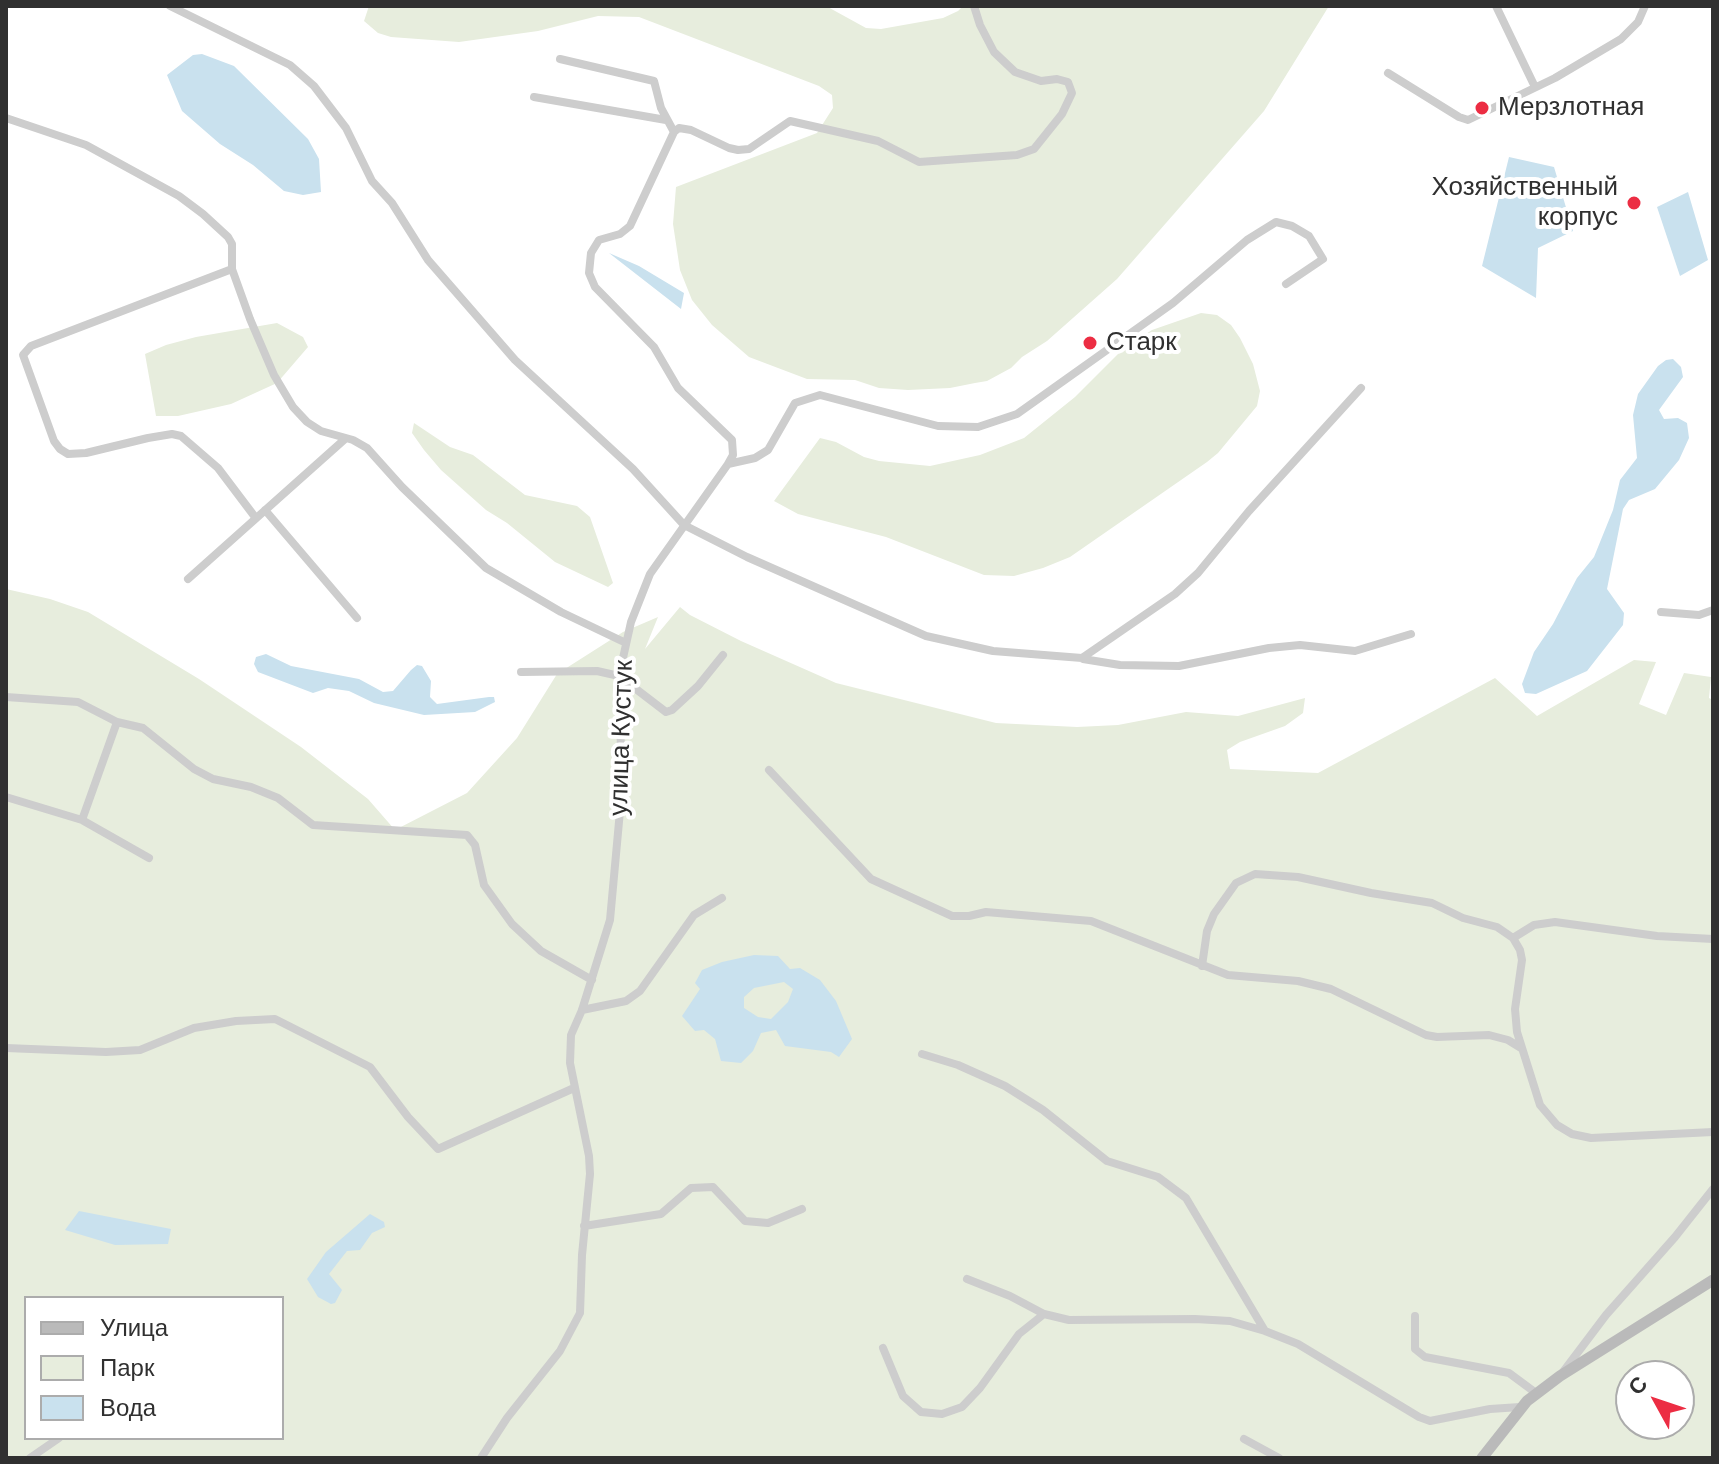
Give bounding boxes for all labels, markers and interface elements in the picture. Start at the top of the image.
place label: Мерзлотная [1498,92,1644,124]
marker: Мерзлотная [1473,99,1491,117]
place label: Хозяйственный корпус [1431,172,1618,234]
marker: Хозяйственный корпус [1625,194,1643,212]
place label: Старк [1106,327,1177,359]
marker: Старк [1081,334,1099,352]
street label: улица Кустук [604,659,640,817]
legend [24,1296,284,1440]
text: Улица [100,1314,168,1341]
text: Парк [100,1354,154,1381]
north arrow [1615,1360,1695,1440]
text: С [1623,1371,1652,1400]
text: Вода [100,1394,156,1421]

